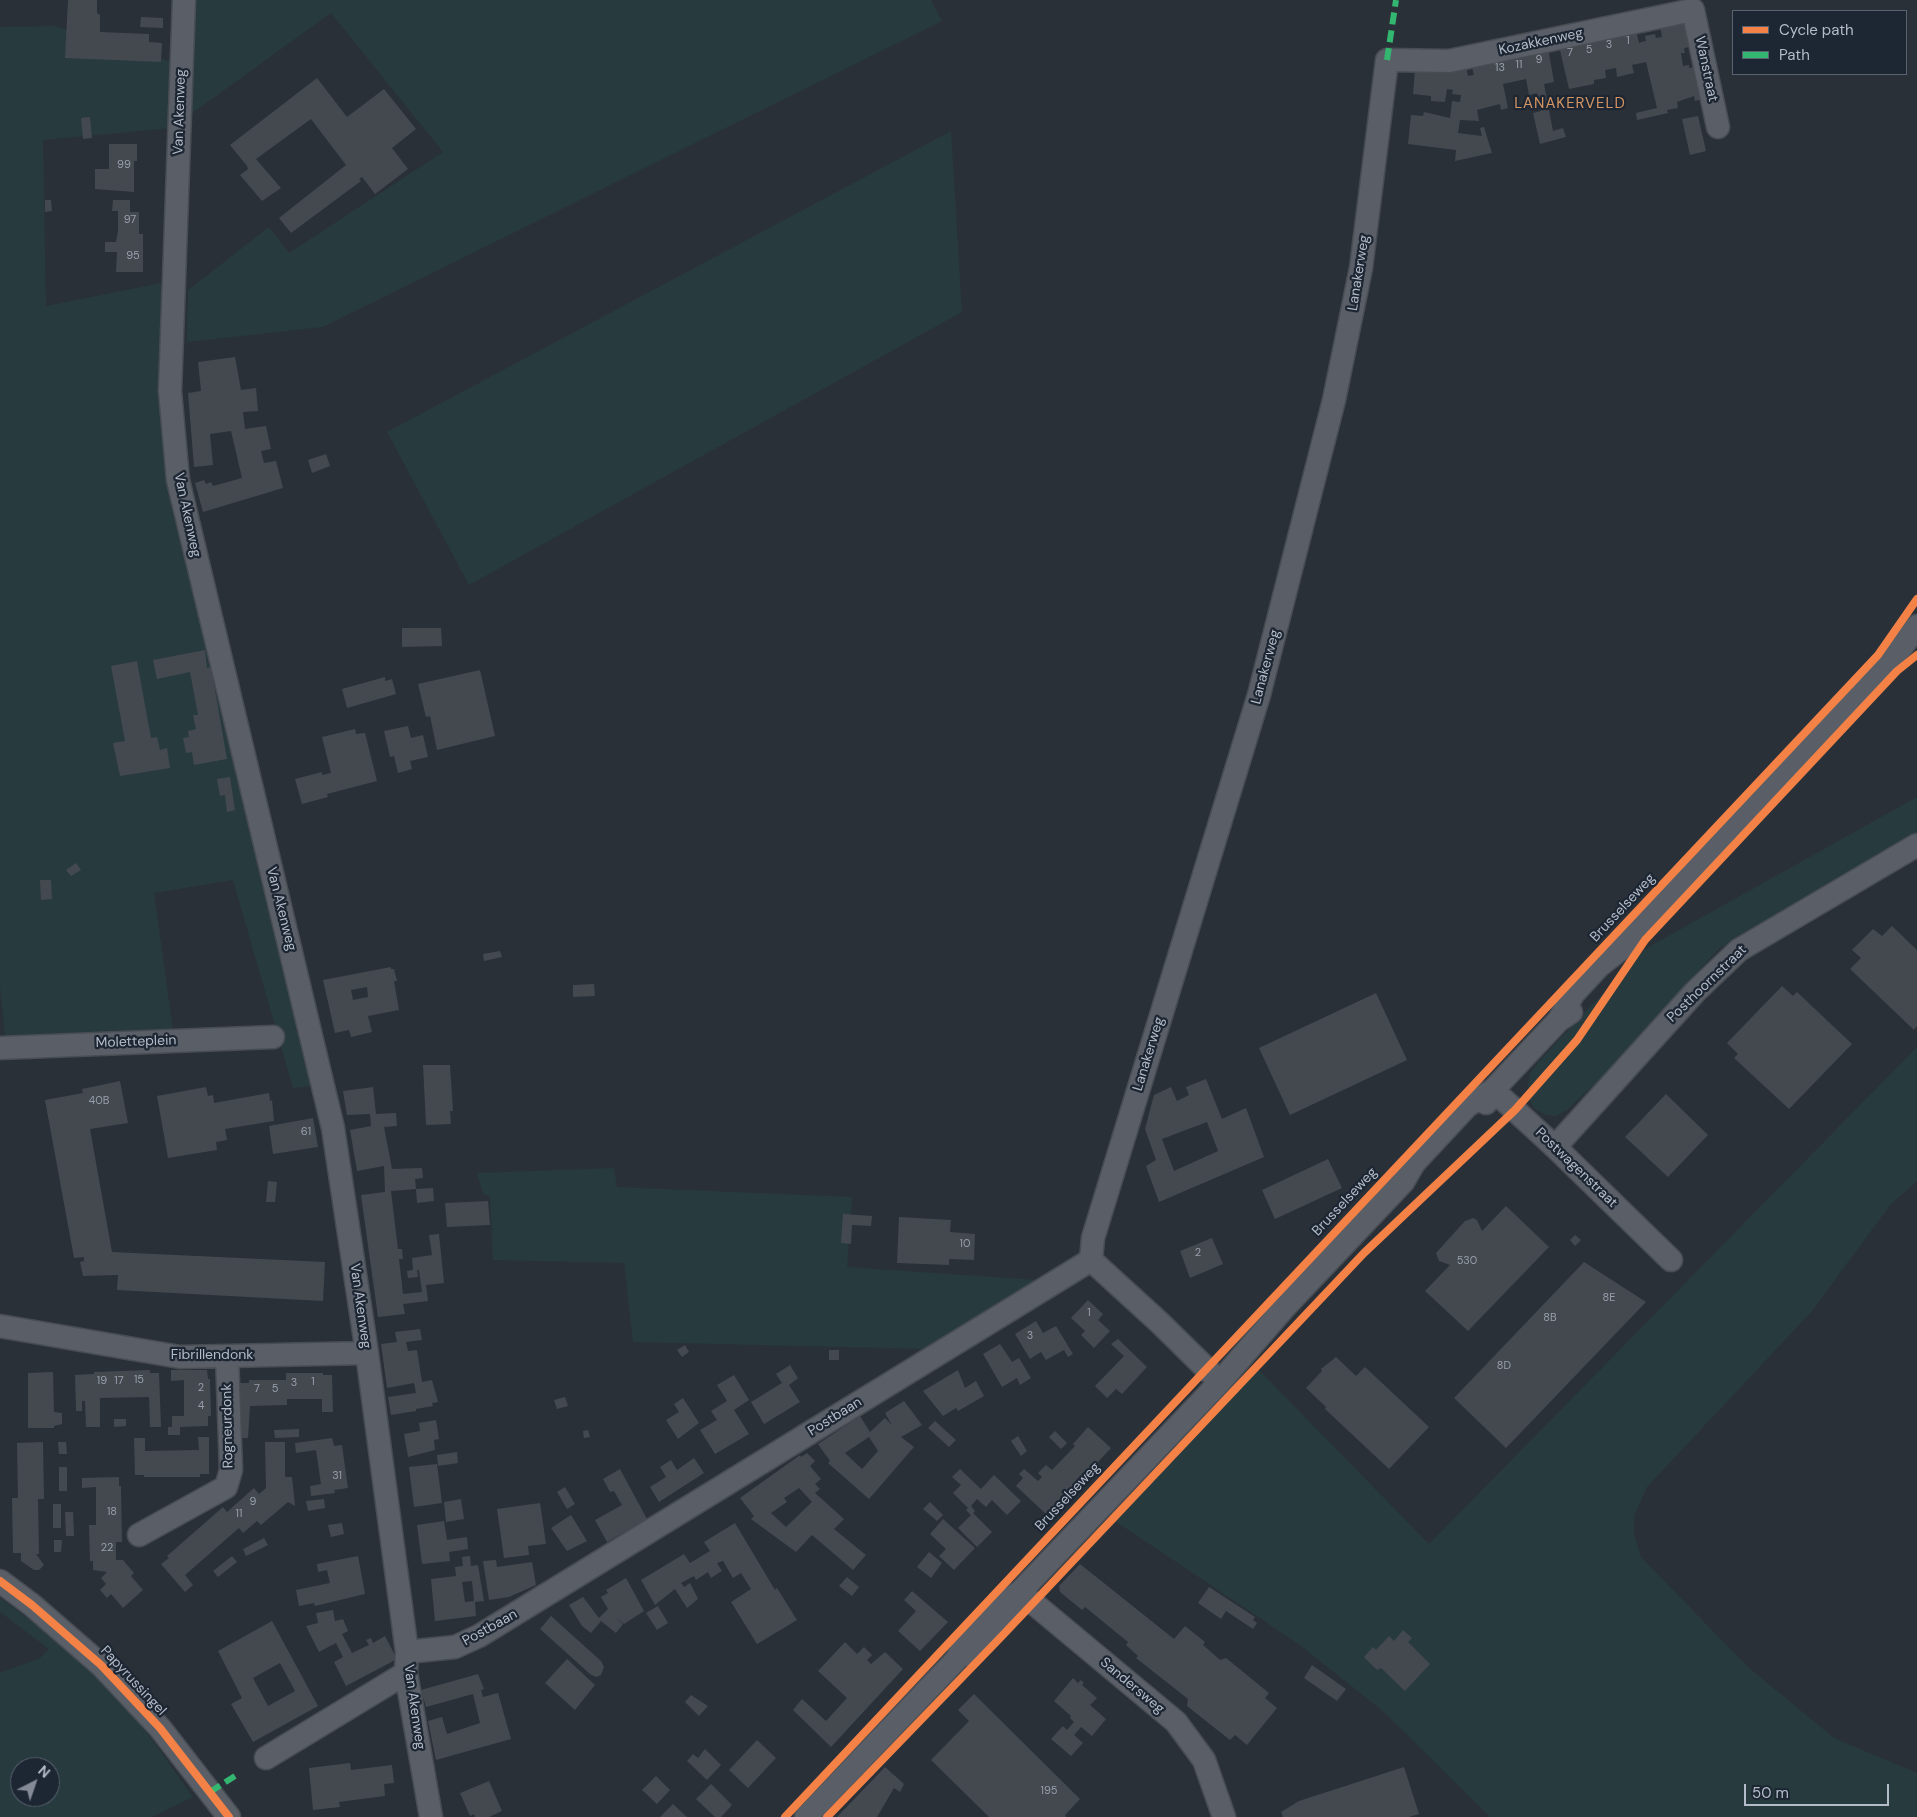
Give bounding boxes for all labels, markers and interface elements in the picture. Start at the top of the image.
legend [1732,10,1907,75]
text: Cycle path [1779,20,1854,40]
street label: Kozakkenweg [1497,25,1585,59]
house number: 1 [1626,34,1630,48]
street label: Wanstraat [1691,35,1721,103]
house number: 3 [1606,38,1612,52]
house number: 5 [1586,43,1592,57]
text: Path [1779,45,1810,65]
house number: 7 [1567,46,1573,60]
house number: 9 [1536,53,1542,67]
house number: 11 [1516,58,1522,72]
house number: 13 [1495,61,1505,75]
street label: Van Akenweg [170,69,190,155]
district label: LANAKERVELD [1513,95,1627,113]
house number: 99 [117,158,131,172]
house number: 97 [124,213,136,227]
street label: Lanakerweg [1345,234,1373,312]
house number: 95 [126,249,140,263]
street label: Van Akenweg [170,471,204,559]
street label: Lanakerweg [1248,628,1284,706]
street label: Van Akenweg [262,865,300,953]
street label: Brusselseweg [1587,870,1659,946]
street label: Posthoornstraat [1664,942,1750,1026]
street label: Lanakerweg [1130,1015,1168,1093]
street label: Moletteplein [95,1032,177,1052]
house number: 40B [89,1094,109,1108]
house number: 61 [301,1125,311,1139]
street label: Postwagenstraat [1531,1125,1621,1211]
street label: Brusselseweg [1309,1164,1381,1240]
house number: 10 [960,1237,970,1251]
house number: 2 [1195,1246,1201,1260]
house number: 530 [1457,1254,1477,1268]
street label: Van Akenweg [346,1262,374,1350]
house number: 8E [1603,1291,1615,1305]
house number: 1 [1087,1306,1091,1320]
house number: 8B [1543,1311,1557,1325]
house number: 3 [1027,1329,1033,1343]
street label: Fibrillendonk [171,1347,253,1363]
house number: 8D [1497,1359,1511,1373]
house number: 15 [134,1373,144,1387]
house number: 19 [97,1374,107,1388]
house number: 17 [114,1374,124,1388]
house number: 1 [311,1375,315,1389]
house number: 3 [291,1376,297,1390]
house number: 2 [198,1381,204,1395]
house number: 7 [254,1382,260,1396]
house number: 5 [272,1382,278,1396]
street label: Rogneurdonk [219,1383,237,1469]
street label: Postbaan [805,1394,865,1440]
house number: 4 [198,1399,204,1413]
street label: Brusselseweg [1032,1459,1104,1535]
house number: 31 [332,1469,342,1483]
house number: 9 [250,1495,256,1509]
house number: 18 [107,1505,117,1519]
house number: 11 [236,1507,242,1521]
house number: 22 [101,1541,113,1555]
street label: Postbaan [460,1606,520,1650]
street label: Papyrussingel [97,1643,169,1719]
street label: Sandersweg [1097,1654,1167,1718]
street label: Van Akenweg [400,1663,428,1751]
north arrow [10,1757,60,1807]
text: N [34,1761,54,1782]
scale bar [1747,1774,1892,1806]
text: 50 m [1752,1783,1789,1803]
house number: 195 [1040,1784,1058,1798]

